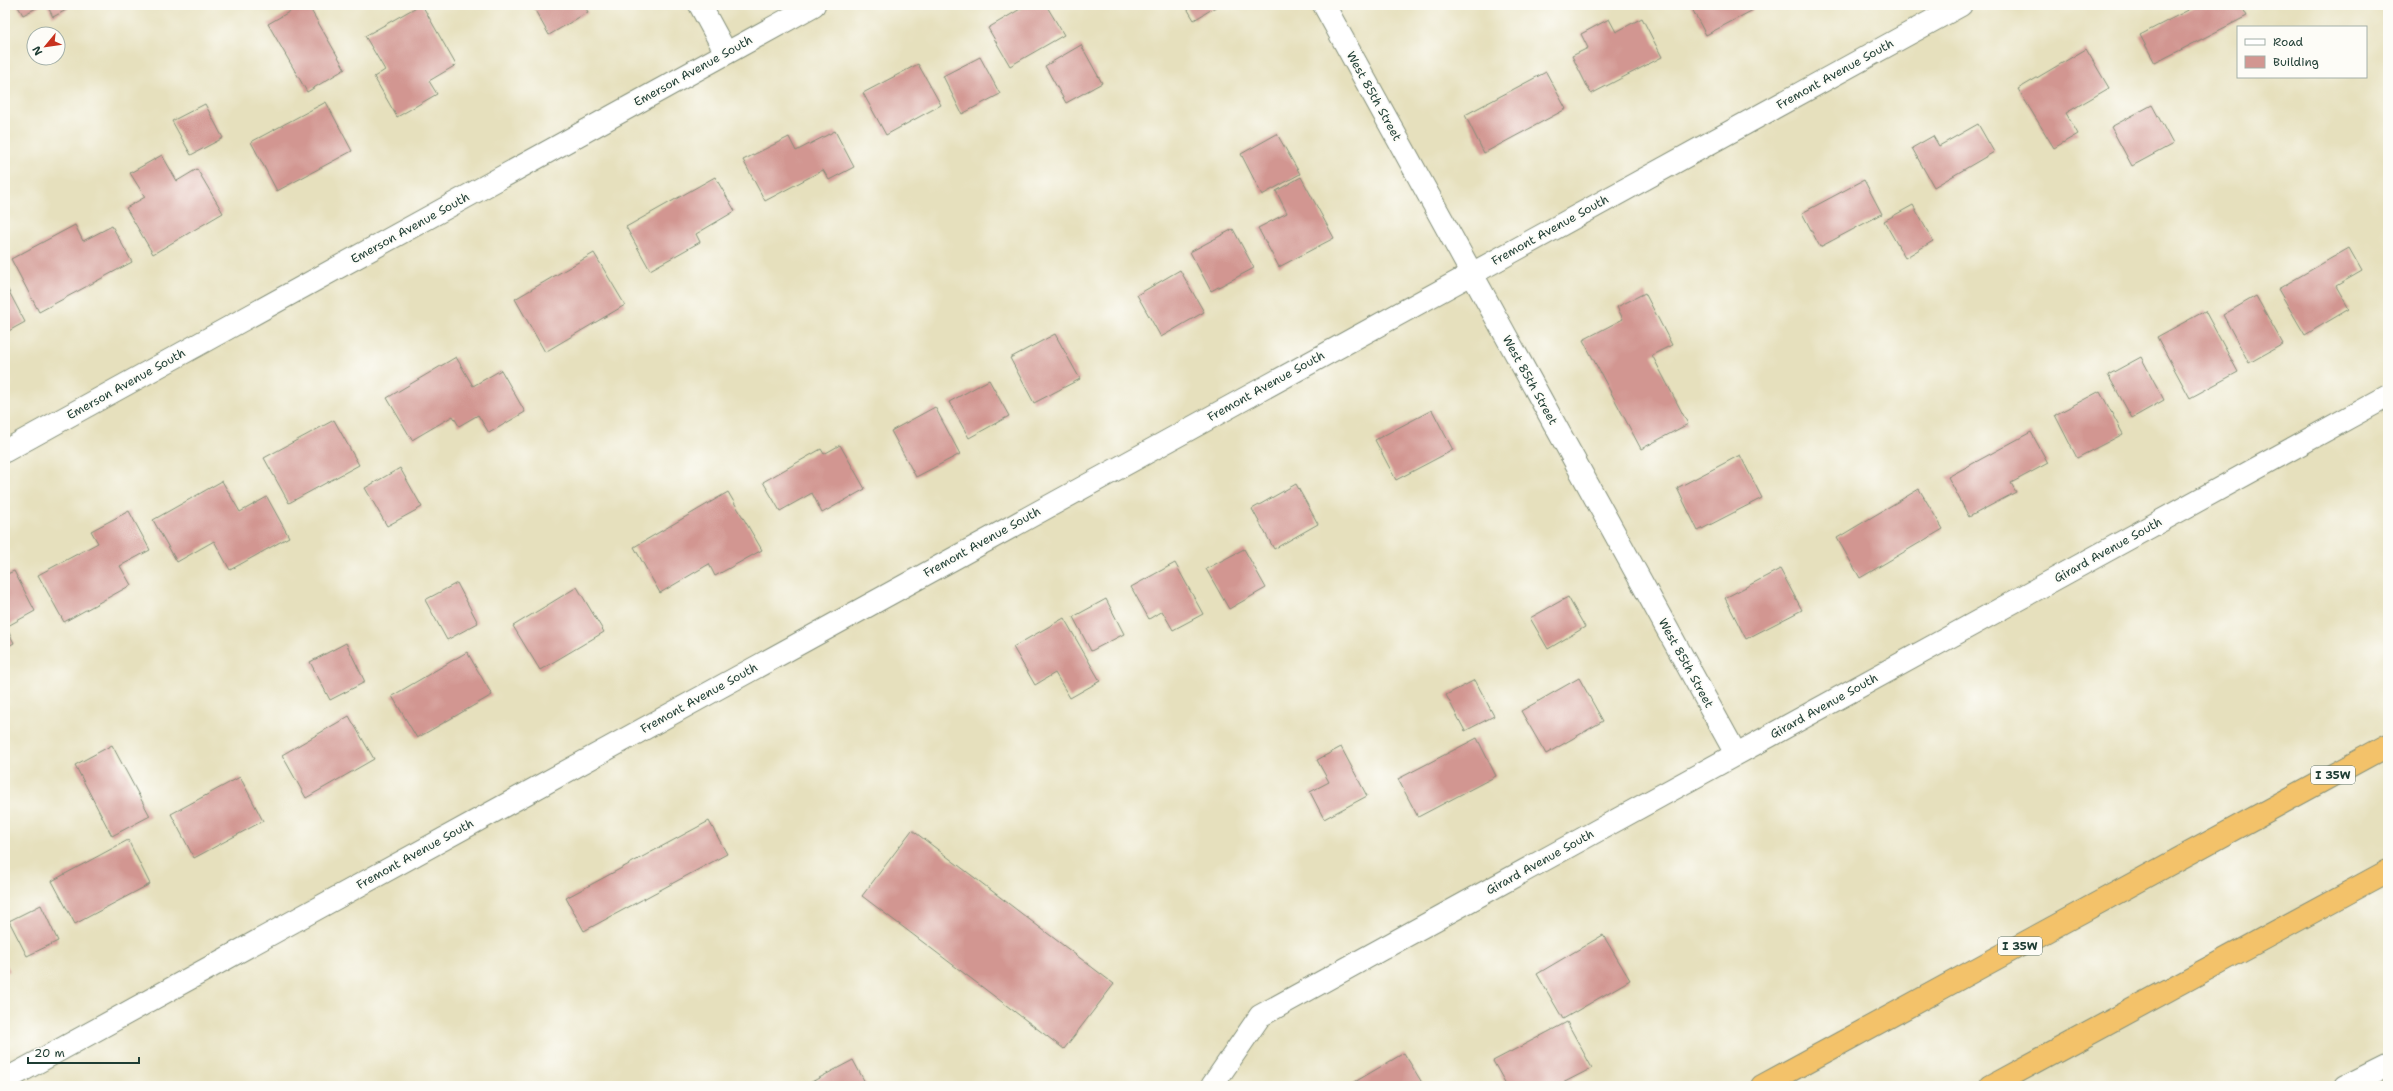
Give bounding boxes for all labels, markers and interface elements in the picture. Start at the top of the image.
north arrow [26,26,66,66]
legend [2237,26,2367,78]
street label: Emerson Avenue South [631,32,755,110]
text: Road [2273,34,2304,50]
street label: Fremont Avenue South [1774,35,1896,113]
text: N [29,43,46,58]
street label: West 85th Street [1343,48,1405,144]
text: Building [2273,54,2319,70]
street label: Emerson Avenue South [348,189,472,267]
street label: Fremont Avenue South [1489,191,1611,269]
street label: West 85th Street [1499,332,1561,428]
street label: Emerson Avenue South [64,345,188,423]
street label: Fremont Avenue South [1205,347,1327,425]
street label: Fremont Avenue South [921,503,1043,581]
street label: Girard Avenue South [2051,514,2165,586]
street label: West 85th Street [1655,615,1717,711]
street label: Fremont Avenue South [638,659,760,737]
street label: Girard Avenue South [1767,670,1881,742]
road number: I 35W [2311,766,2355,784]
street label: Fremont Avenue South [354,815,476,893]
street label: Girard Avenue South [1483,826,1597,898]
road number: I 35W [1998,937,2042,955]
scale bar [28,1039,139,1065]
text: 20 m [34,1045,65,1061]

